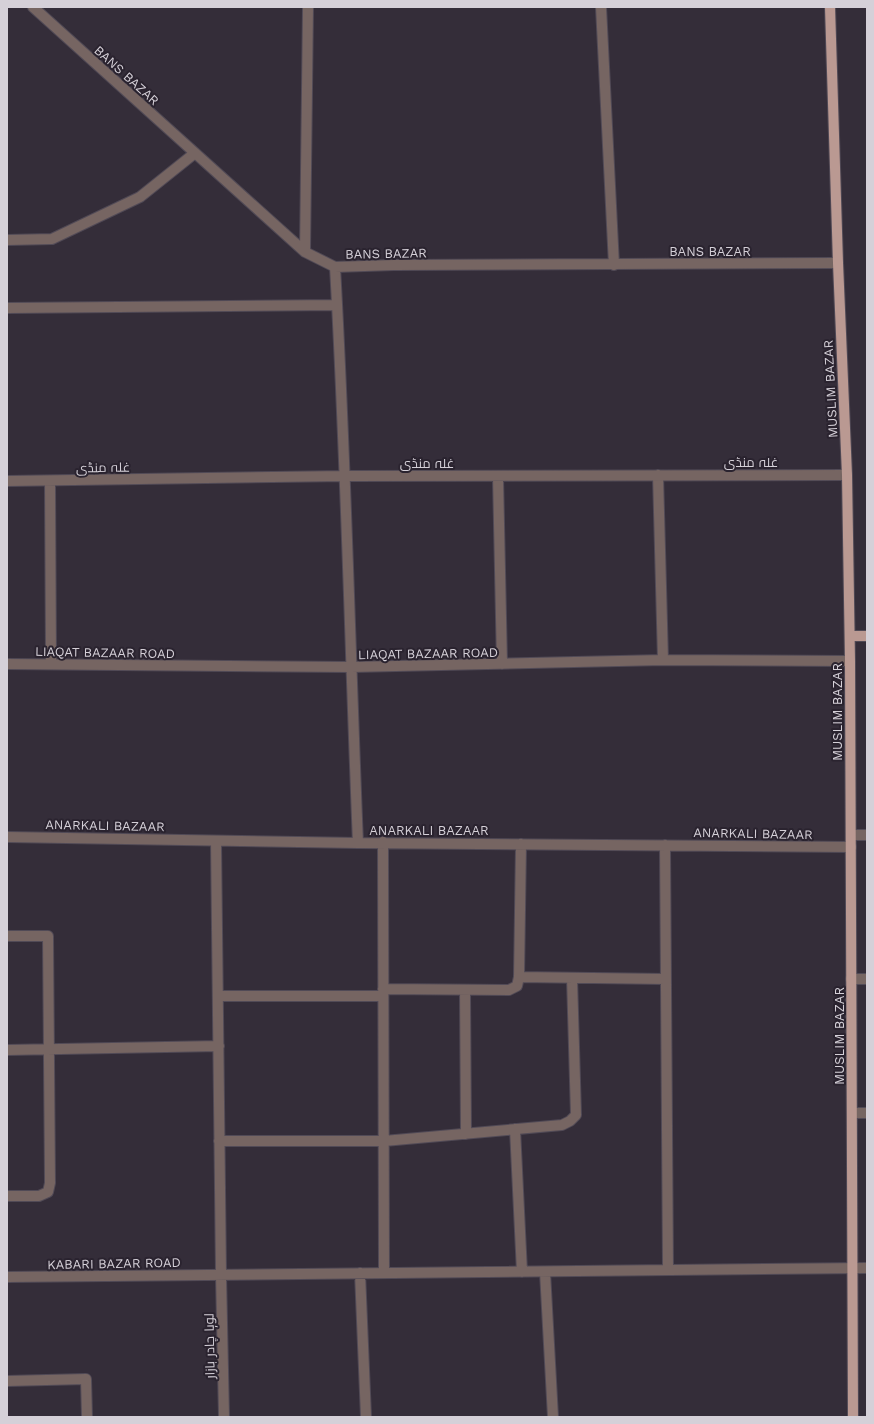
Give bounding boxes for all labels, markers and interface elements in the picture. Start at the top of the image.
street label: BANS BAZAR [91,42,162,108]
street label: BANS BAZAR [669,244,751,259]
street label: BANS BAZAR [345,245,427,262]
street label: MUSLIM BAZAR [820,339,841,438]
street label: غلہ منڈی [724,455,778,470]
street label: غلہ منڈی [400,456,454,471]
street label: غلہ منڈی [76,460,130,475]
street label: LIAQAT BAZAAR ROAD [35,644,175,661]
street label: LIAQAT BAZAAR ROAD [358,645,498,662]
street label: MUSLIM BAZAR [830,663,845,761]
street label: ANARKALI BAZAAR [45,817,165,834]
street label: ANARKALI BAZAAR [369,823,489,838]
street label: ANARKALI BAZAAR [693,825,813,842]
street label: MUSLIM BAZAR [832,987,847,1085]
street label: KABARI BAZAR ROAD [47,1255,181,1272]
street label: لوہا چادر بازار [201,1313,220,1380]

